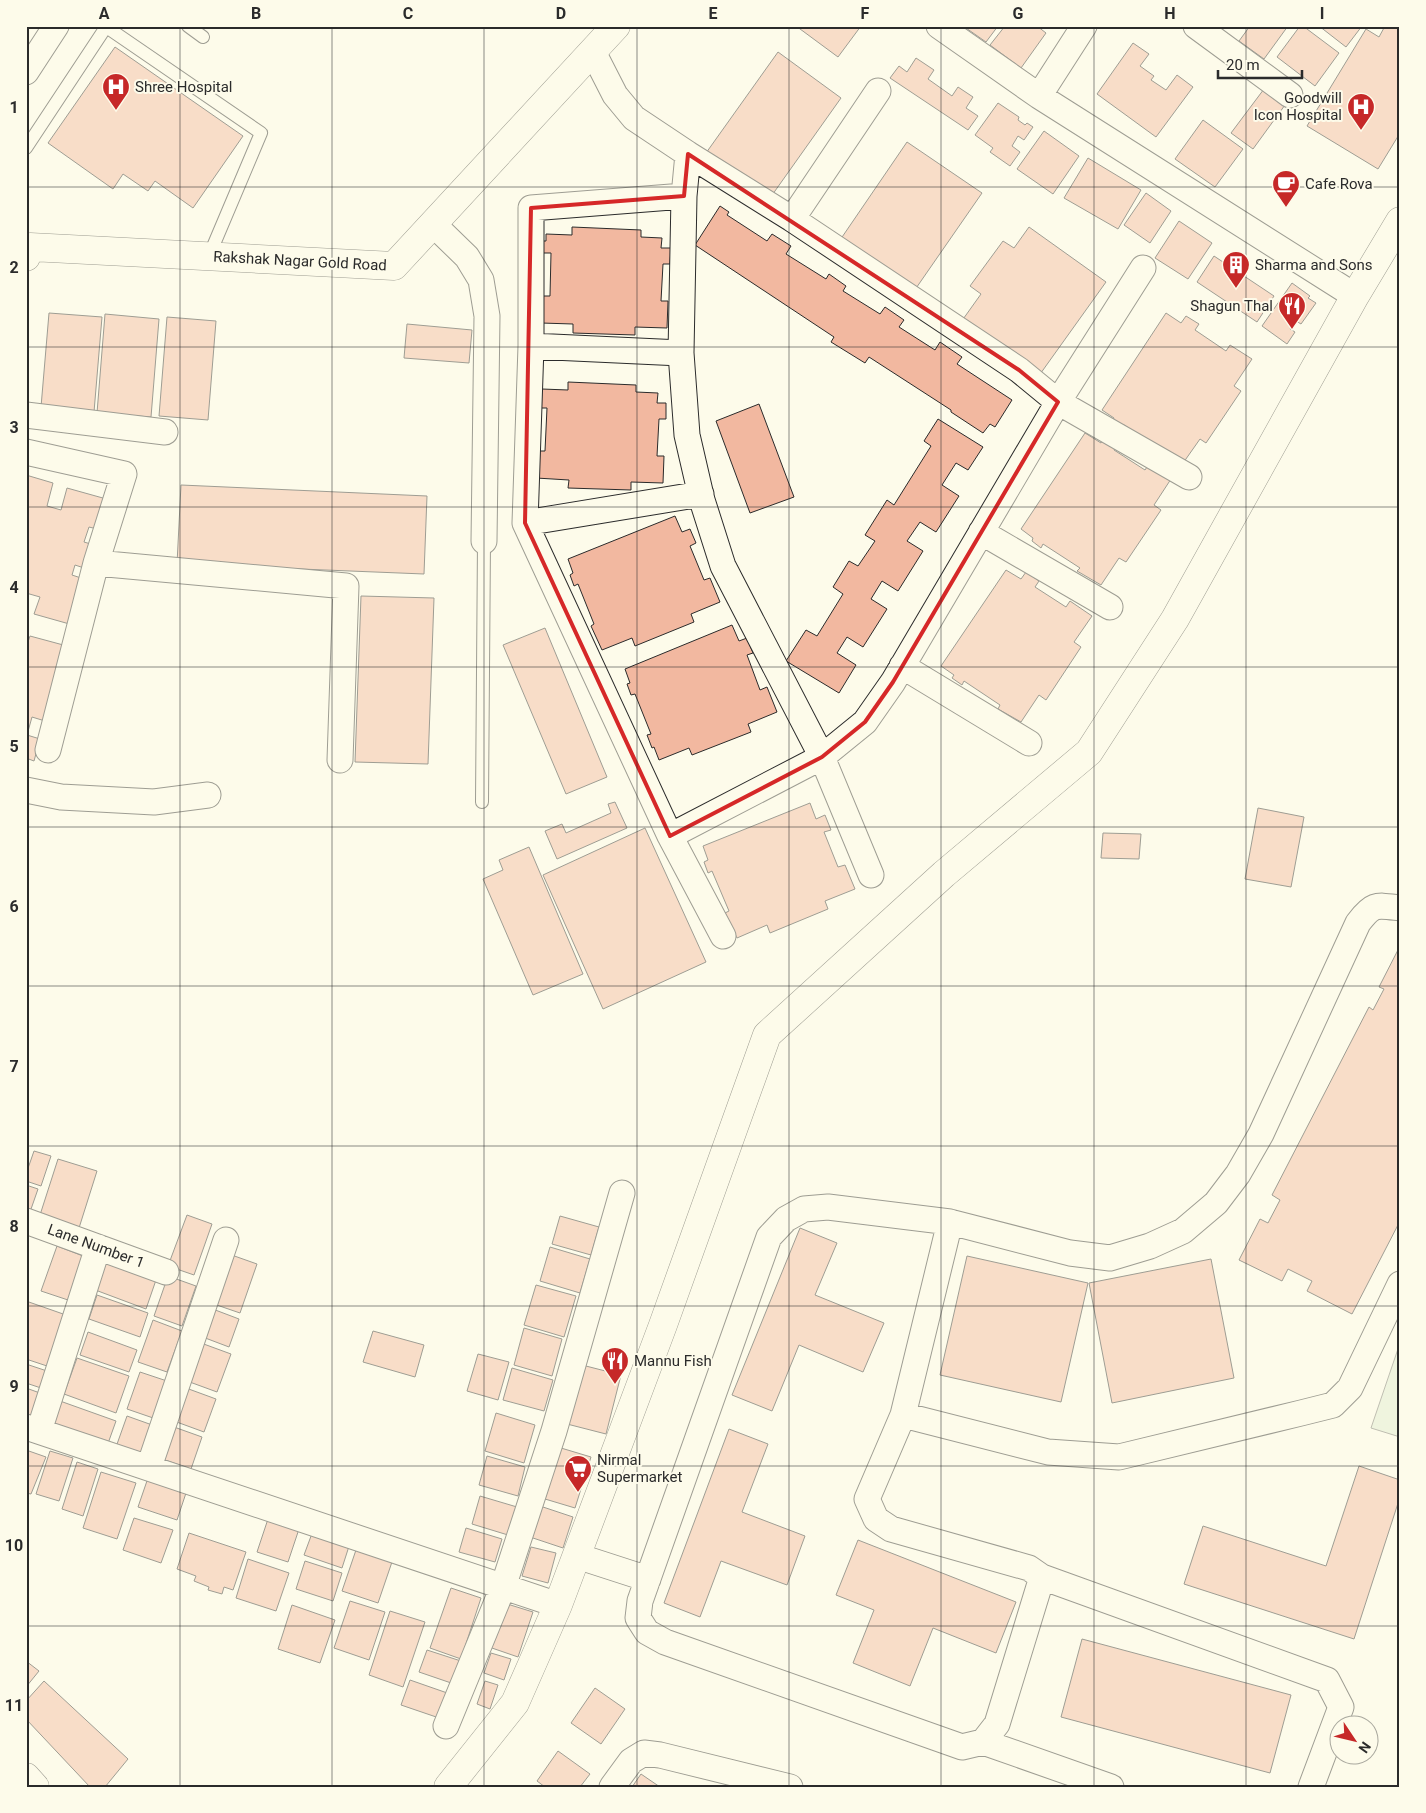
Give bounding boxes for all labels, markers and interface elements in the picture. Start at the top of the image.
text: A [99,4,110,23]
text: B [251,4,261,23]
text: C [403,4,413,23]
text: D [556,4,566,23]
text: E [709,4,718,23]
text: F [861,4,870,23]
text: G [1013,4,1024,23]
text: H [1164,4,1176,23]
text: I [1320,4,1324,23]
scale bar [1218,48,1302,80]
text: 20 m [1226,56,1260,74]
hospital icon: Shree Hospital [101,72,131,111]
place label: Shree Hospital [135,78,233,96]
place label: Goodwill Icon Hospital [1254,89,1342,124]
hospital icon: Goodwill Icon Hospital [1346,92,1376,131]
text: 1 [9,98,19,117]
cafe icon: Cafe Rova [1271,169,1301,208]
place label: Cafe Rova [1305,175,1373,193]
street label: Rakshak Nagar Gold Road [213,247,387,275]
building icon: Sharma and Sons [1221,250,1251,289]
place label: Sharma and Sons [1255,256,1373,274]
text: 2 [9,258,19,277]
restaurant icon: Shagun Thal [1277,291,1307,330]
place label: Shagun Thal [1190,297,1273,315]
text: 3 [9,418,19,437]
text: 4 [9,578,19,597]
text: 5 [9,737,19,756]
text: 6 [9,897,19,916]
text: 7 [9,1057,19,1076]
text: 8 [9,1217,19,1236]
street label: Lane Number 1 [45,1220,147,1272]
restaurant icon: Mannu Fish [600,1346,630,1385]
place label: Mannu Fish [634,1352,712,1370]
text: 9 [9,1377,19,1396]
place label: Nirmal Supermarket [597,1451,682,1486]
supermarket icon: Nirmal Supermarket [563,1454,593,1493]
text: 10 [5,1536,23,1555]
text: 11 [5,1696,23,1715]
north arrow [1328,1716,1378,1766]
text: N [1355,1739,1374,1756]

